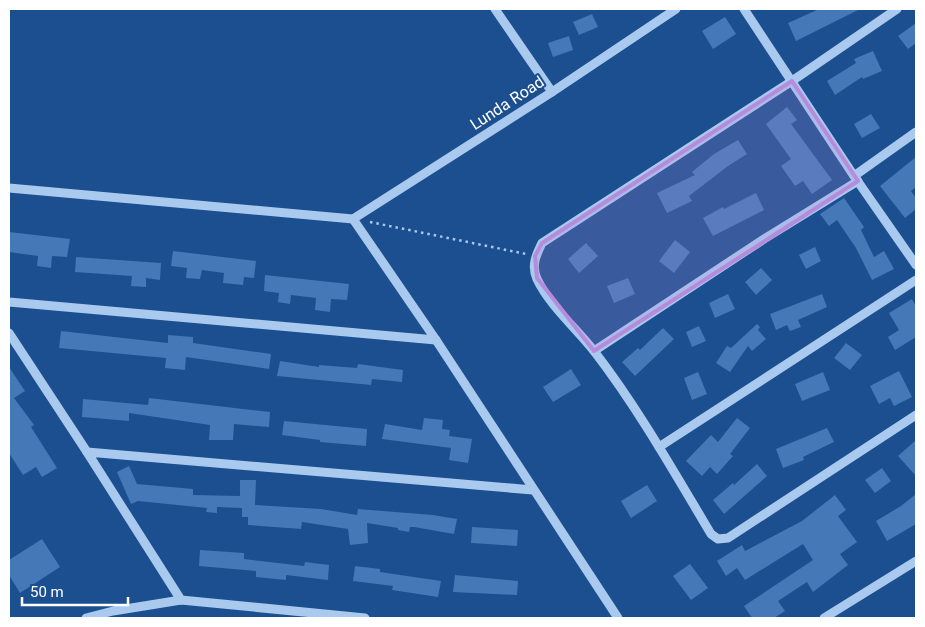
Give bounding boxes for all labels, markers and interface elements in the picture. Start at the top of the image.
street label: Lunda Road [466,72,548,134]
scale bar [22,574,129,606]
text: 50 m [30,583,64,601]

